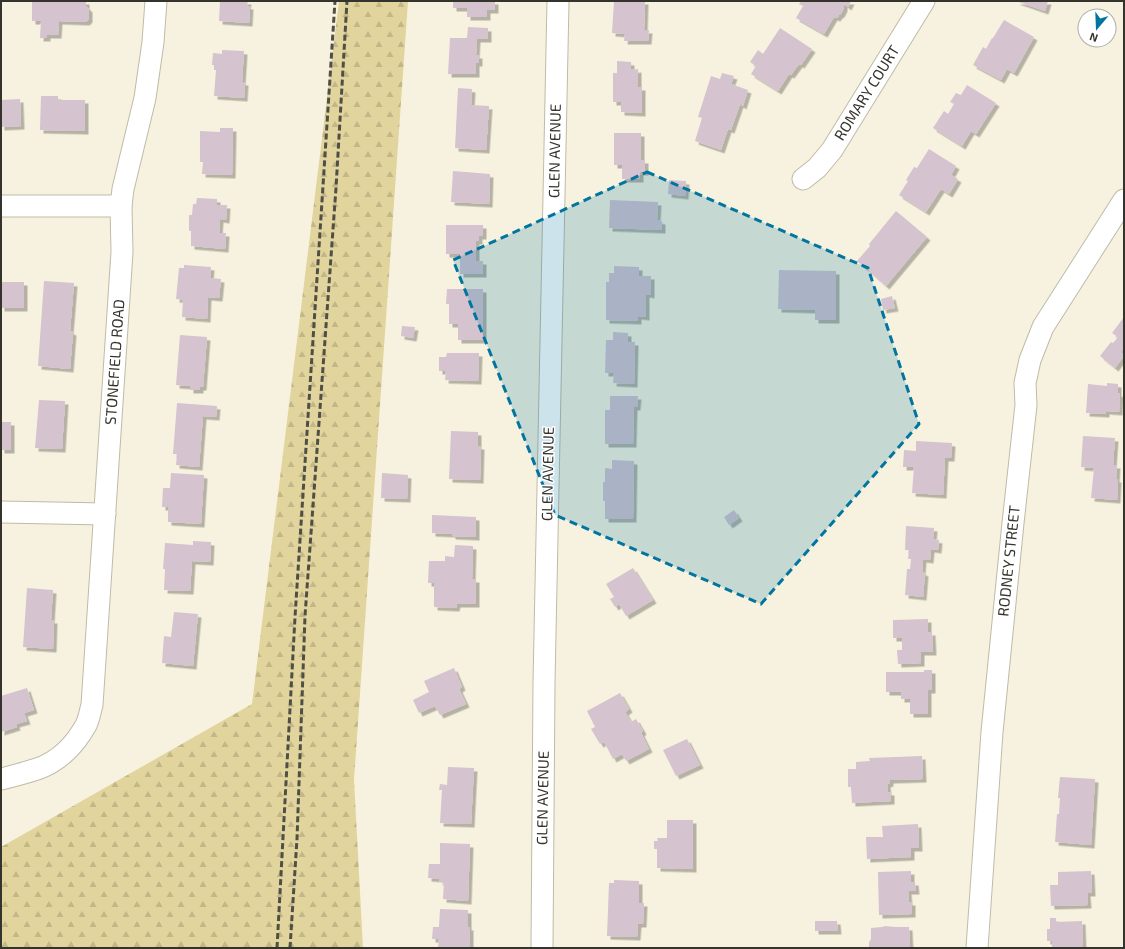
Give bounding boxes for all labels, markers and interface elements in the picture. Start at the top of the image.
north arrow [1077,8,1117,48]
text: N [1088,30,1099,45]
street label: ROMARY COURT [830,41,903,143]
street label: GLEN AVENUE [544,104,564,198]
street label: STONEFIELD ROAD [101,298,127,425]
street label: GLEN AVENUE [537,427,557,521]
street label: RODNEY STREET [993,504,1023,617]
street label: GLEN AVENUE [532,751,552,845]

